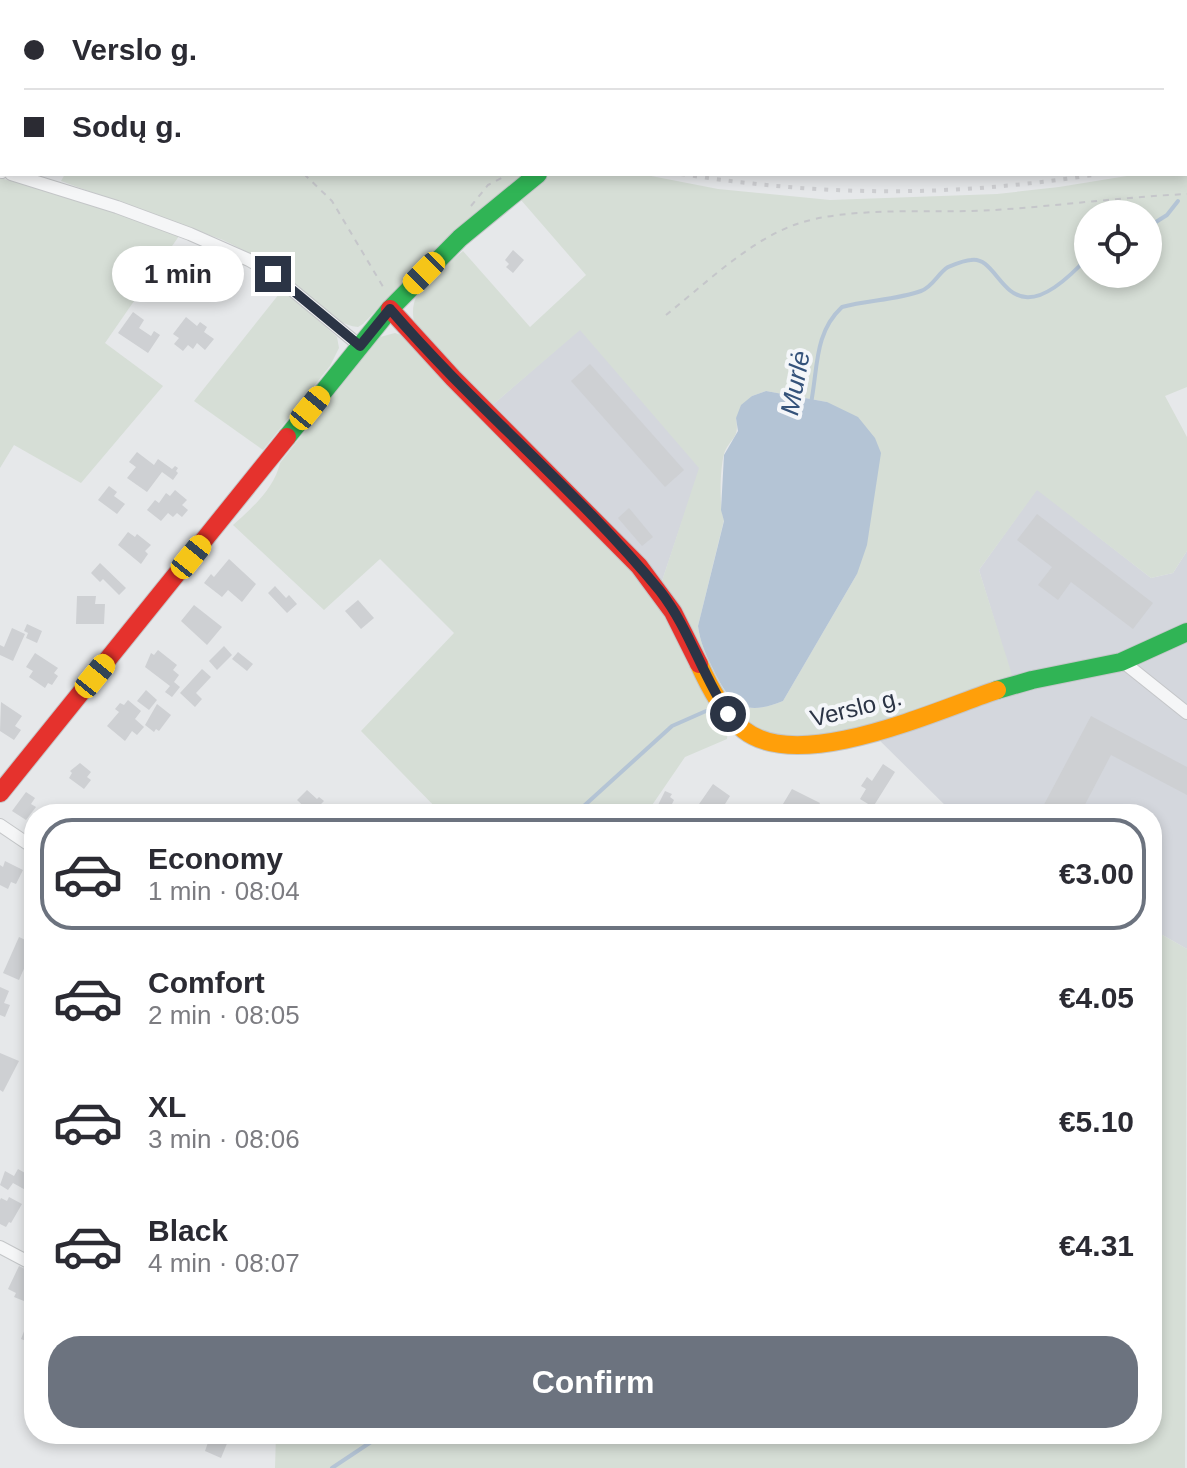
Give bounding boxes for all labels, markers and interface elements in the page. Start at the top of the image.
text: Verslo g. [72,33,197,66]
text: Sodų g. [72,110,182,143]
map controls [1074,200,1162,288]
button: locate [1074,200,1162,288]
callout: 1 min [113,246,245,302]
car [399,248,449,298]
route end [255,256,291,292]
text: 1 min [144,259,212,289]
water label: Murlė [774,348,816,418]
car [286,382,334,434]
car [167,531,215,583]
car [71,650,119,702]
street label: Verslo g. [807,683,904,732]
route start [710,696,746,732]
icon: car [52,838,124,910]
text: Economy [148,842,283,875]
text: €3.00 [1059,857,1134,890]
text: 1 min · 08:04 [148,876,300,906]
icon: car [52,962,124,1034]
text: Comfort [148,966,265,999]
text: €4.05 [1059,981,1134,1014]
text: 2 min · 08:05 [148,1000,300,1030]
icon: car [52,1086,124,1158]
text: XL [148,1090,186,1123]
text: €5.10 [1059,1105,1134,1138]
text: 3 min · 08:06 [148,1124,300,1154]
icon: car [52,1210,124,1282]
text: Black [148,1214,228,1247]
text: €4.31 [1059,1229,1134,1262]
text: 4 min · 08:07 [148,1248,300,1278]
button: Confirm [48,1336,1138,1428]

